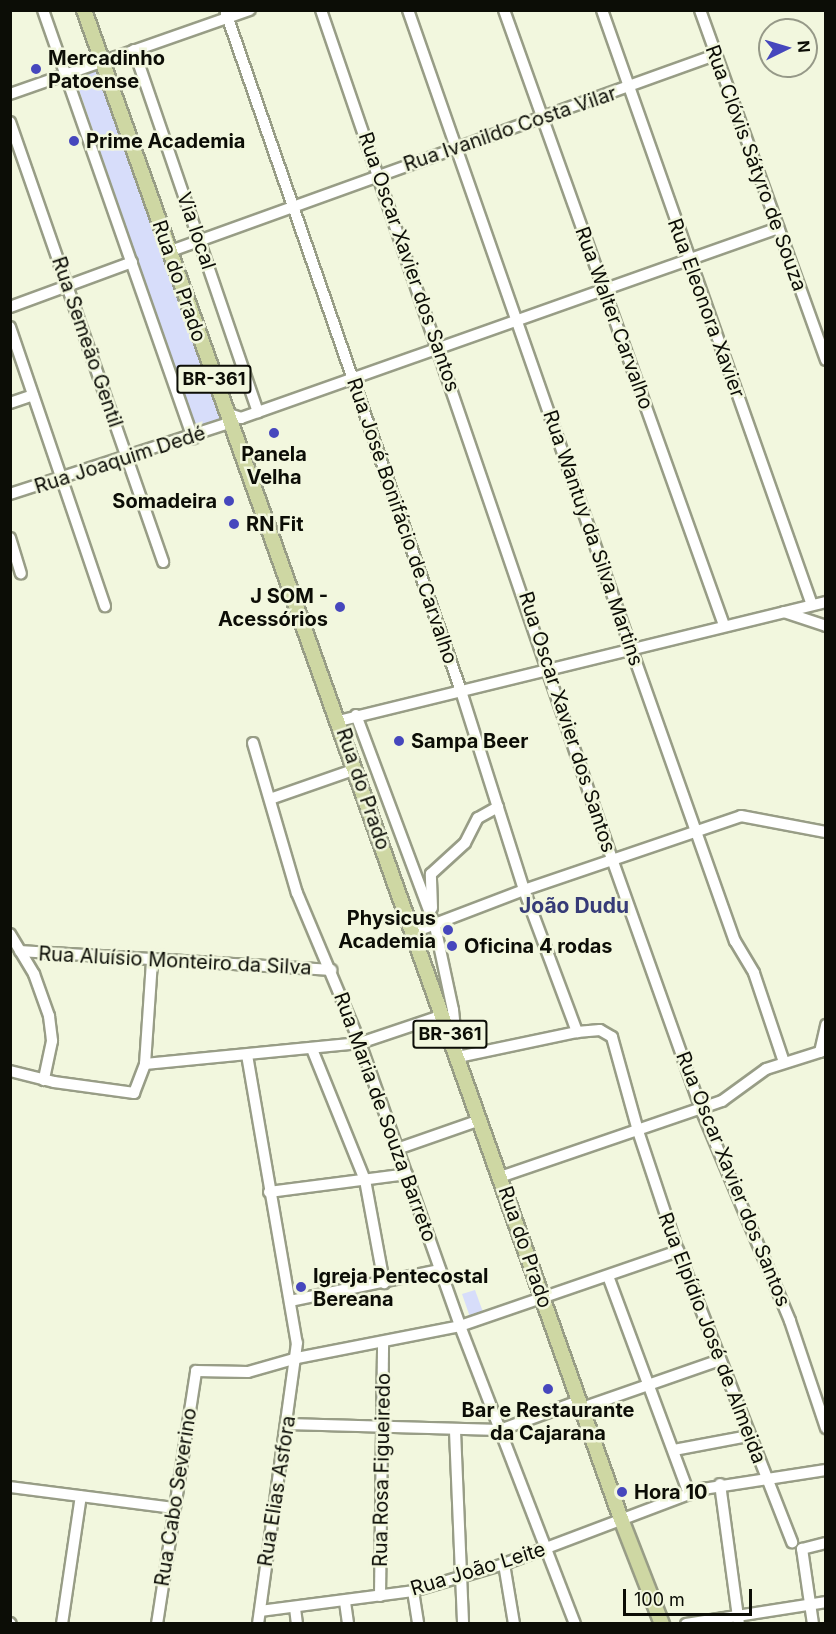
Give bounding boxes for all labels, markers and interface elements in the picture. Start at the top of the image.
north arrow [758,18,818,78]
text: N [793,40,814,54]
street label: Rua Clóvis Sátyro de Souza [700,42,812,294]
place label: Mercadinho Patoense [48,46,165,93]
marker: Mercadinho Patoense [29,62,43,76]
street label: Rua Ivanildo Costa Vilar [400,81,620,177]
place label: Prime Academia [86,129,245,153]
street label: Rua Oscar Xavier dos Santos [353,129,465,395]
marker: Prime Academia [67,134,81,148]
street label: Via local [172,189,220,273]
street label: Rua Eleonora Xavier [662,215,750,401]
street label: Rua do Prado [147,217,211,345]
street label: Rua Walter Carvalho [570,223,658,413]
street label: Rua Semeão Gentil [47,254,127,430]
road number: BR-361 [175,364,253,394]
street label: Rua José Bonifácio de Carvalho [342,375,462,667]
street label: Rua Wantuy da Silva Martins [538,407,648,669]
street label: Rua Joaquim Dedé [31,421,209,499]
marker: Panela Velha [267,426,281,440]
place label: Panela Velha [241,442,307,489]
place label: Somadeira [112,489,217,513]
marker: Somadeira [222,494,236,508]
place label: RN Fit [246,512,304,536]
marker: RN Fit [227,517,241,531]
place label: J SOM - Acessórios [218,584,328,631]
street label: Rua Oscar Xavier dos Santos [513,588,621,856]
marker: J SOM - Acessórios [333,600,347,614]
street label: Rua do Prado [331,725,395,853]
place label: Sampa Beer [411,729,528,753]
marker: Sampa Beer [392,734,406,748]
district label: João Dudu [519,893,629,919]
place label: Physicus Academia [338,906,436,953]
marker: Physicus Academia [441,923,455,937]
place label: Oficina 4 rodas [464,934,613,958]
marker: Oficina 4 rodas [445,939,459,953]
street label: Rua Aluísio Monteiro da Silva [38,942,312,980]
street label: Rua Maria de Souza Barreto [329,989,441,1245]
road number: BR-361 [411,1019,489,1049]
street label: Rua Oscar Xavier dos Santos [671,1048,795,1310]
street label: Rua do Prado [493,1183,557,1311]
street label: Rua Elpídio José de Almeida [653,1209,771,1467]
place label: Igreja Pentecostal Bereana [313,1264,488,1311]
marker: Igreja Pentecostal Bereana [294,1280,308,1294]
street label: Rua Rosa Figueiredo [368,1373,396,1567]
marker: Bar e Restaurante da Cajarana [541,1382,555,1396]
place label: Bar e Restaurante da Cajarana [462,1398,634,1445]
street label: Rua Cabo Severino [150,1406,202,1588]
street label: Rua Elias Asfora [253,1414,301,1568]
place label: Hora 10 [634,1480,708,1504]
marker: Hora 10 [615,1485,629,1499]
street label: Rua João Leite [408,1537,548,1601]
scale bar [626,1577,755,1615]
text: 100 m [634,1589,685,1610]

